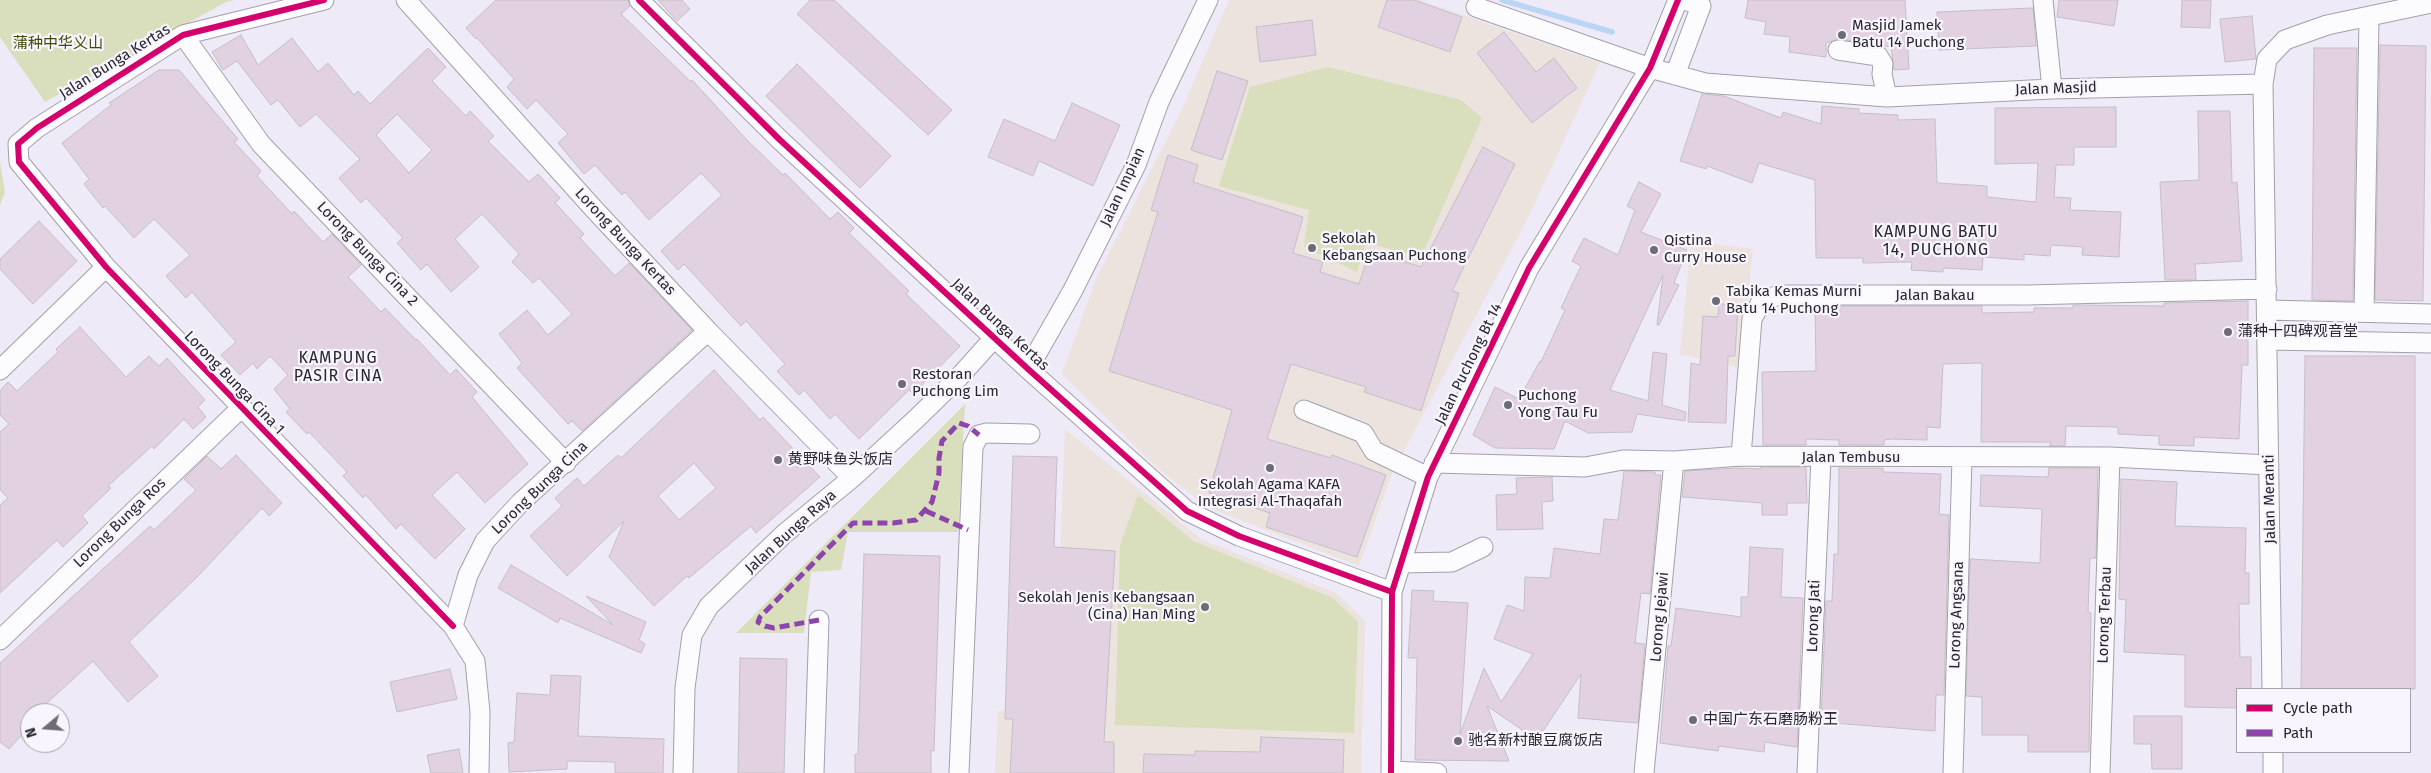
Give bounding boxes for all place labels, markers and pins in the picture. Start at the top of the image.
place label: Masjid Jamek Batu 14 Puchong [1852,17,1964,52]
marker: Masjid Jamek Batu 14 Puchong [1836,29,1848,41]
place label: Sekolah Kebangsaan Puchong [1322,230,1466,265]
place label: Qistina Curry House [1664,232,1747,267]
marker: Sekolah Kebangsaan Puchong [1306,242,1318,254]
marker: Qistina Curry House [1648,244,1660,256]
place label: Tabika Kemas Murni Batu 14 Puchong [1726,283,1862,318]
marker: Tabika Kemas Murni Batu 14 Puchong [1710,295,1722,307]
place label: 蒲种十四碑观音堂 [2238,323,2358,341]
marker: 蒲种十四碑观音堂 [2222,326,2234,338]
place label: Restoran Puchong Lim [912,366,999,401]
marker: Restoran Puchong Lim [896,378,908,390]
place label: Puchong Yong Tau Fu [1518,387,1598,422]
marker: Puchong Yong Tau Fu [1502,399,1514,411]
place label: 黄野味鱼头饭店 [788,451,893,469]
marker: 黄野味鱼头饭店 [772,454,784,466]
marker: Sekolah Agama KAFA Integrasi Al-Thaqafah [1264,462,1276,474]
place label: Sekolah Agama KAFA Integrasi Al-Thaqafah [1198,476,1342,511]
place label: Sekolah Jenis Kebangsaan (Cina) Han Ming [1018,589,1195,624]
marker: Sekolah Jenis Kebangsaan (Cina) Han Ming [1199,601,1211,613]
place label: 中国广东石磨肠粉王 [1703,711,1838,729]
marker: 中国广东石磨肠粉王 [1687,714,1699,726]
place label: 驰名新村酿豆腐饭店 [1468,732,1603,750]
marker: 驰名新村酿豆腐饭店 [1452,735,1464,747]

